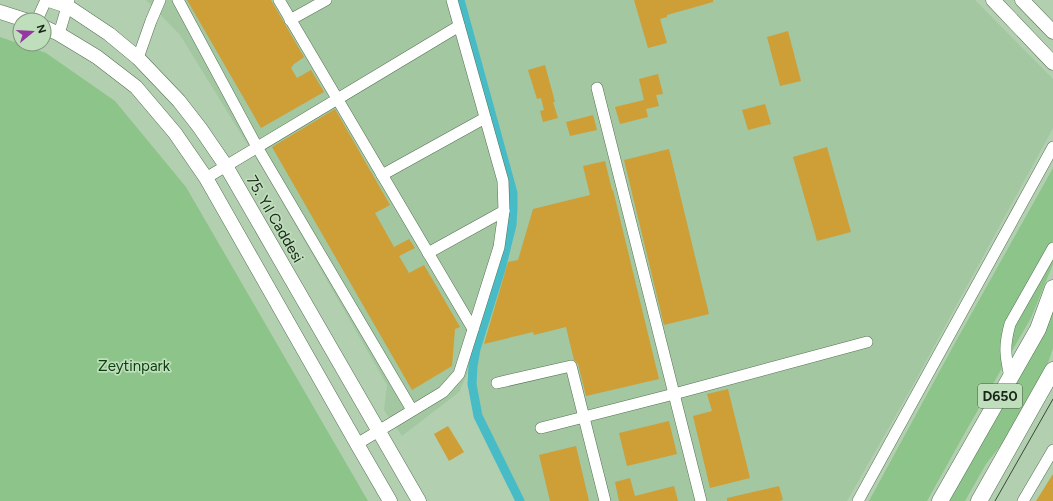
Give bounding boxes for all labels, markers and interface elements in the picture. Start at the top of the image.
north arrow [12,12,52,52]
text: N [34,23,49,35]
street label: 75. Yıl Caddesi [243,172,307,266]
park label: Zeytinpark [98,357,171,375]
road number: D650 [978,384,1022,408]

